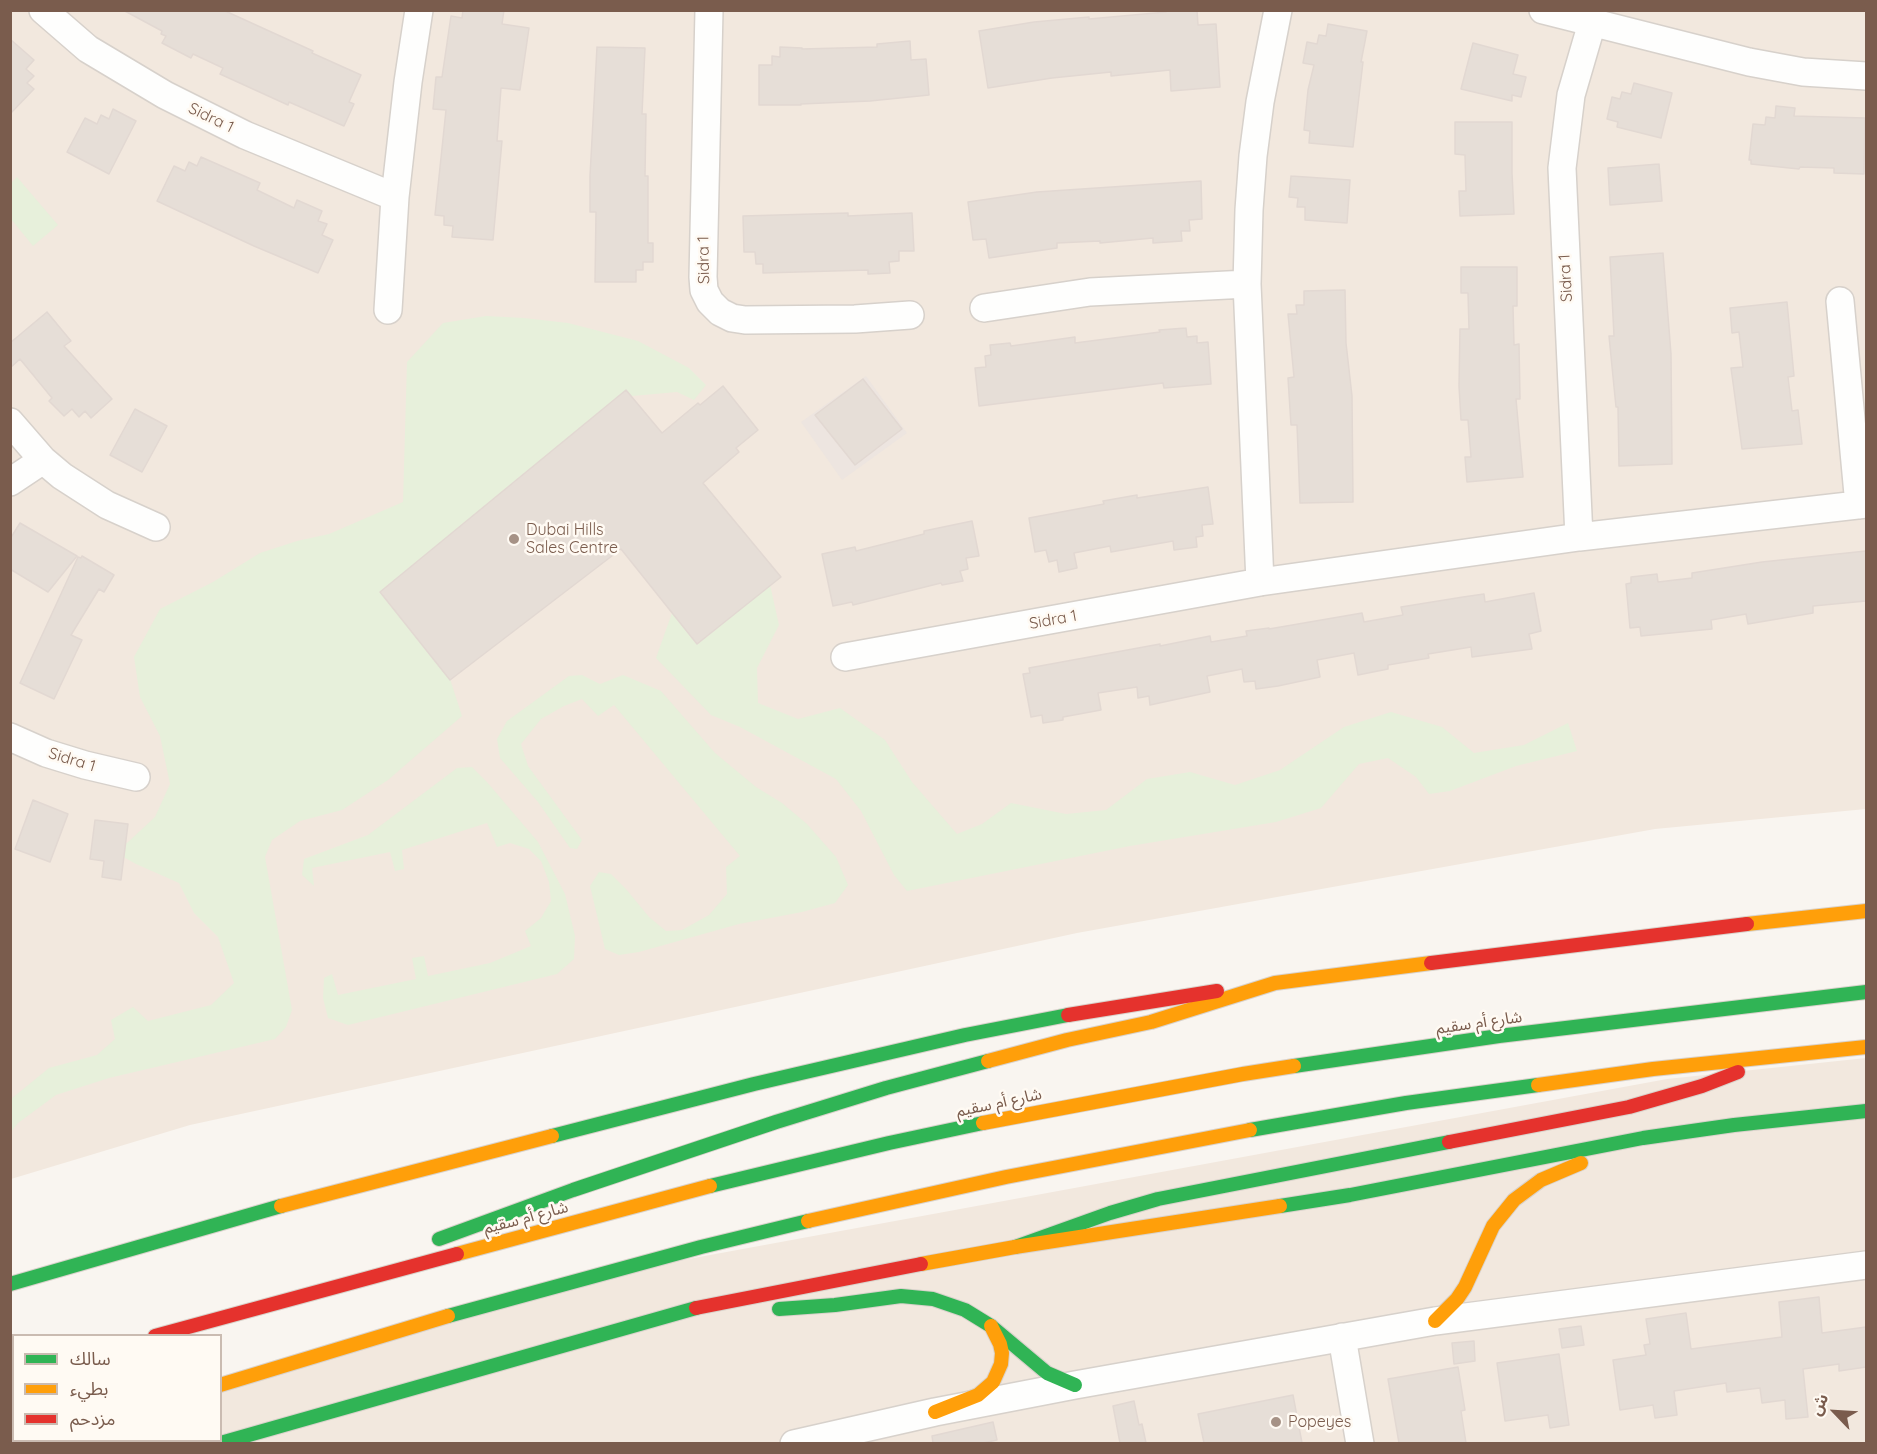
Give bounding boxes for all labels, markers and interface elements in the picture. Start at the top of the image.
street label: Sidra 1 [185,99,237,137]
street label: Sidra 1 [694,236,714,284]
street label: Sidra 1 [1555,253,1577,303]
place label: Dubai Hills Sales Centre [526,520,618,558]
marker: Dubai Hills Sales Centre [507,532,521,546]
street label: Sidra 1 [1028,606,1078,634]
street label: Sidra 1 [46,744,98,776]
street label: شارع أم سقيم [1435,1007,1523,1039]
street label: شارع أم سقيم [955,1085,1043,1121]
street label: شارع أم سقيم [482,1197,570,1239]
legend [12,1334,222,1442]
text: سالك [70,1347,111,1370]
text: بطيء [70,1377,108,1400]
north arrow [1805,1382,1865,1442]
text: ش [1805,1390,1832,1419]
text: مزدحم [70,1407,115,1430]
place label: Popeyes [1288,1412,1351,1432]
marker: Popeyes [1269,1415,1283,1429]

